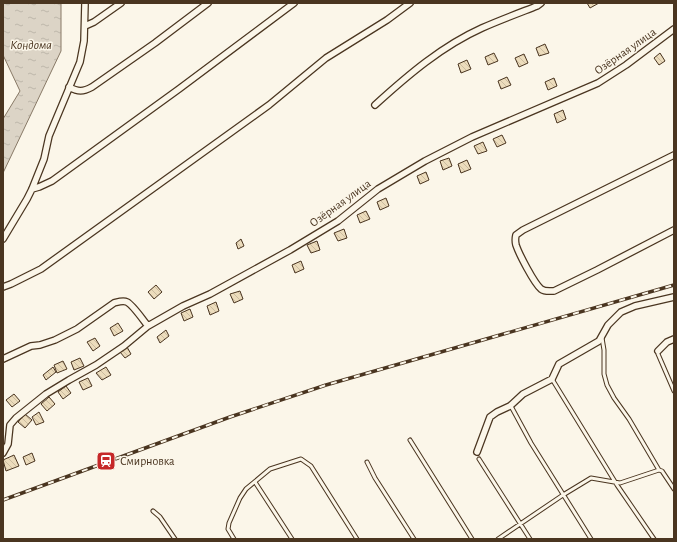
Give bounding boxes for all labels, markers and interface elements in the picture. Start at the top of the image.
street label: Озёрная улица [592,25,659,77]
water label: Кондома [10,39,52,52]
street label: Озёрная улица [307,177,374,230]
station icon: Смирновка [95,450,117,472]
place label: Смирновка [120,455,175,467]

